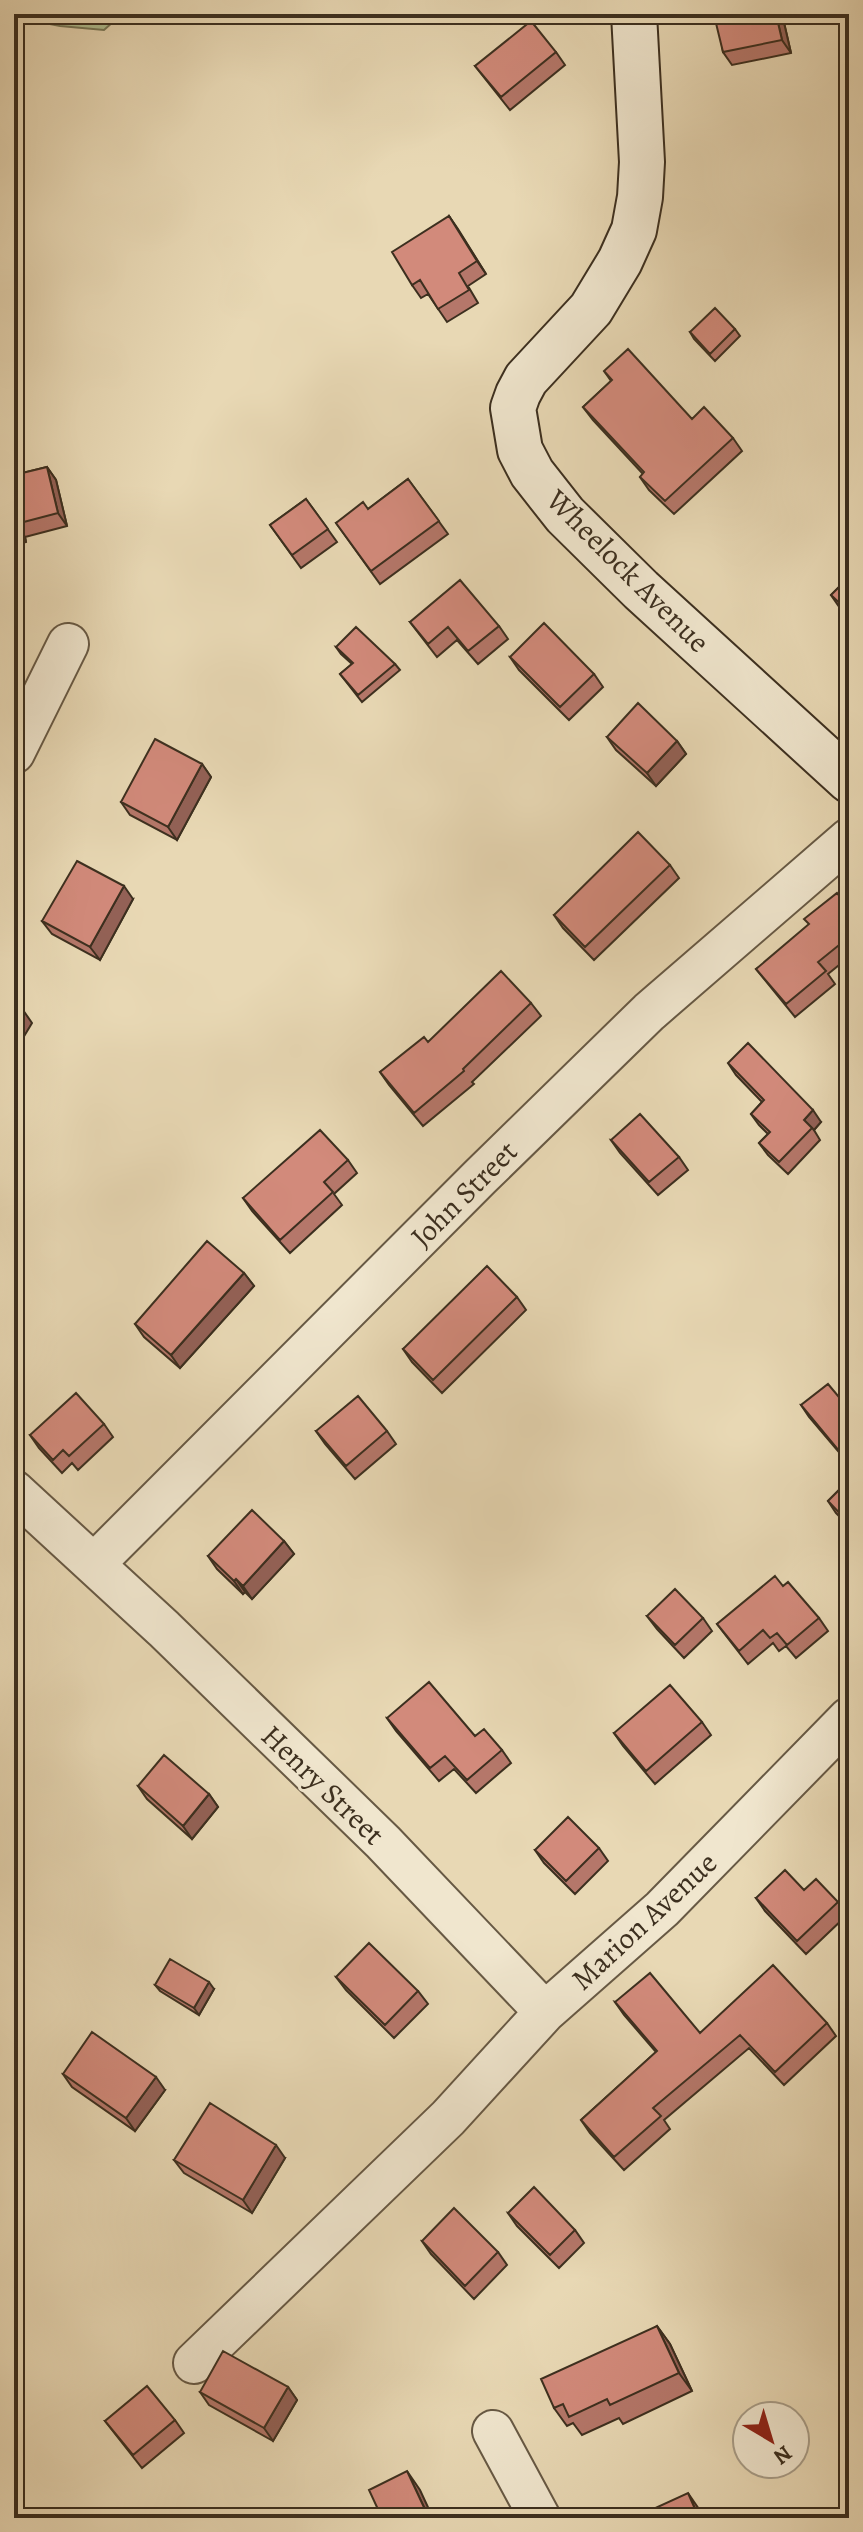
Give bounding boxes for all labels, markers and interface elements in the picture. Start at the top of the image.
street label: Wheelock Avenue [537,480,718,661]
street label: John Street [402,1132,526,1256]
street label: Henry Street [253,1716,393,1854]
street label: Marion Avenue [562,1843,726,1999]
north arrow [731,2400,811,2480]
text: N [767,2438,798,2472]

